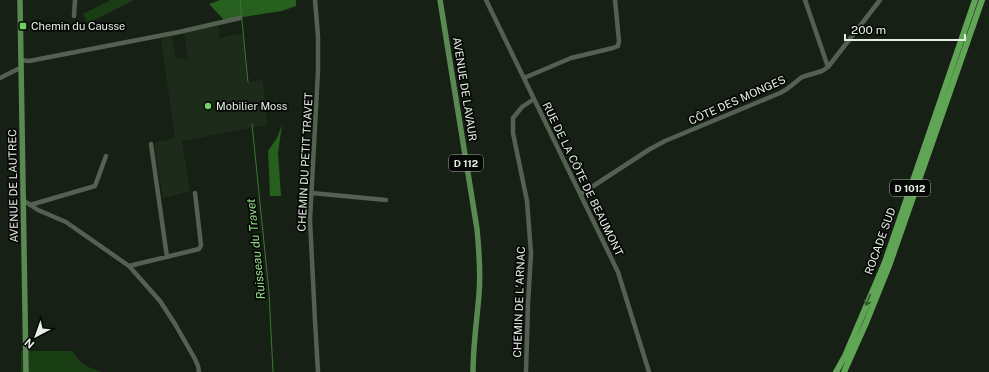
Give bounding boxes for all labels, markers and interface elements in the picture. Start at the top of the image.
scale bar [845,16,965,42]
place label: Chemin du Causse [31,20,125,32]
marker: Chemin du Causse [18,21,28,31]
text: 200 m [851,23,886,37]
street label: AVENUE DE LAVAUR [451,36,479,142]
street label: CÔTE DES MONGES [686,72,787,127]
street label: CHEMIN DU PETIT TRAVET [295,92,315,232]
place label: Mobilier Moss [216,100,288,112]
street label: RUE DE LA CÔTE DE BEAUMONT [540,100,627,258]
marker: Mobilier Moss [203,101,213,111]
street label: AVENUE DE LAUTREC [6,129,20,243]
road number: D 112 [449,155,483,171]
road number: D 1012 [890,180,930,196]
water label: Ruisseau du Travet [244,197,268,300]
street label: ROCADE SUD [862,206,898,276]
street label: CHEMIN DE L'ARNAC [511,246,527,358]
one-way arrow [864,294,872,306]
north arrow [16,316,56,356]
text: N [22,336,37,351]

